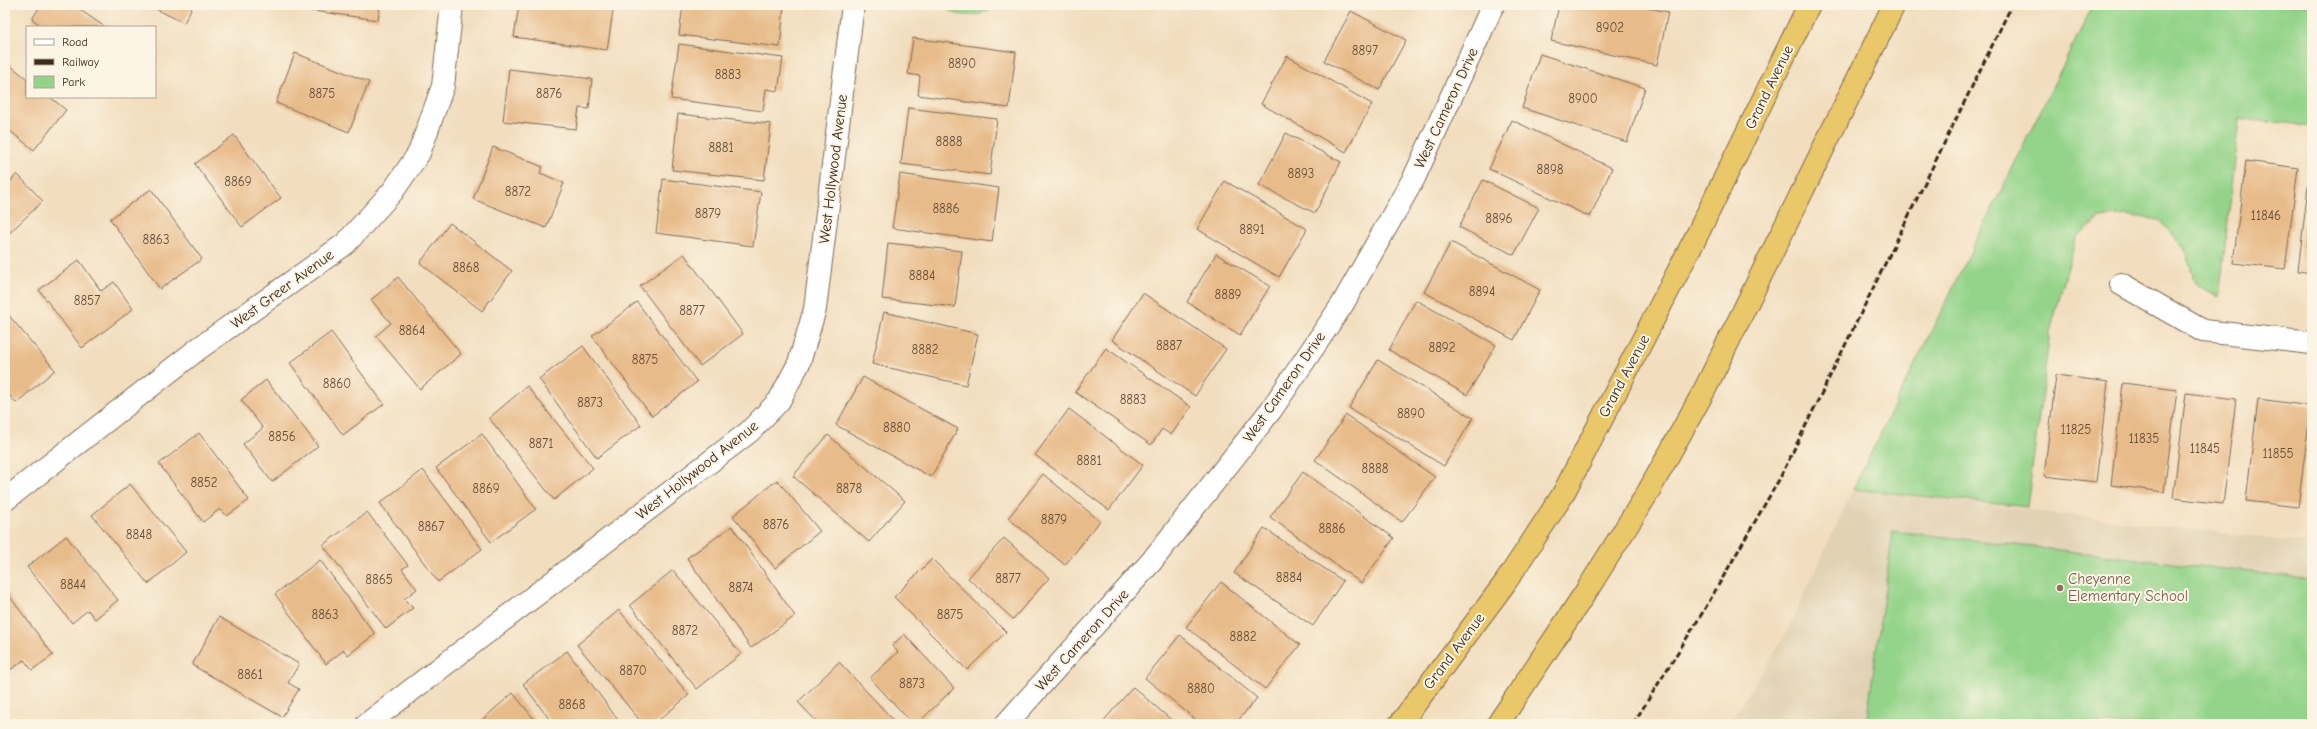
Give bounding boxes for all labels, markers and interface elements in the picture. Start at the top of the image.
house number: 8902 [1596,20,1624,35]
legend [26,26,156,98]
text: Road [62,35,88,49]
street label: Grand Avenue [1741,42,1797,132]
house number: 8897 [1352,43,1378,58]
street label: West Cameron Drive [1410,44,1482,171]
text: Railway [62,55,100,69]
house number: 8890 [948,56,976,71]
house number: 8883 [715,67,741,82]
text: Park [62,75,85,89]
house number: 8875 [309,86,335,101]
house number: 8876 [536,86,562,101]
house number: 8900 [1568,91,1598,106]
street label: West Hollywood Avenue [815,93,851,245]
house number: 8888 [936,134,963,149]
house number: 8881 [708,140,734,155]
house number: 8898 [1537,162,1564,177]
house number: 8893 [1288,166,1314,181]
house number: 8869 [224,174,252,189]
house number: 8872 [505,184,531,199]
house number: 8886 [932,201,960,216]
house number: 8879 [695,206,721,221]
house number: 11846 [2251,208,2281,223]
house number: 8896 [1485,211,1513,226]
house number: 8891 [1239,222,1265,237]
house number: 8863 [142,232,170,247]
street label: West Greer Avenue [227,245,337,332]
house number: 8868 [452,260,480,275]
house number: 8884 [909,268,935,283]
house number: 8894 [1469,284,1495,299]
house number: 8889 [1215,287,1242,302]
house number: 8857 [74,293,100,308]
house number: 8877 [679,303,705,318]
house number: 8864 [399,323,425,338]
street label: West Cameron Drive [1239,328,1329,446]
street label: Grand Avenue [1595,331,1654,420]
house number: 8887 [1156,338,1182,353]
house number: 8892 [1428,340,1456,355]
house number: 8882 [912,342,939,357]
house number: 8875 [632,352,658,367]
house number: 8860 [323,376,351,391]
house number: 8883 [1120,392,1146,407]
house number: 8873 [577,395,603,410]
house number: 8890 [1397,406,1425,421]
street label: West Hollywood Avenue [632,416,762,523]
house number: 8880 [883,420,911,435]
house number: 11825 [2061,422,2091,437]
house number: 8856 [268,429,296,444]
house number: 11835 [2129,431,2159,446]
house number: 8871 [529,436,553,451]
house number: 11845 [2190,441,2220,456]
house number: 11855 [2262,446,2294,461]
house number: 8881 [1076,453,1102,468]
house number: 8888 [1362,461,1389,476]
house number: 8852 [190,475,218,490]
house number: 8869 [472,481,500,496]
house number: 8878 [836,481,862,496]
house number: 8879 [1041,512,1067,527]
house number: 8876 [763,517,789,532]
house number: 8867 [418,519,444,534]
house number: 8886 [1318,521,1346,536]
house number: 8848 [126,527,152,542]
house number: 8884 [1276,570,1302,585]
place label: Cheyenne Elementary School [2068,570,2188,605]
house number: 8877 [995,571,1021,586]
house number: 8865 [365,572,393,587]
house number: 8844 [60,577,86,592]
house number: 8874 [729,580,753,595]
marker: Cheyenne Elementary School [2055,583,2065,593]
street label: West Cameron Drive [1031,585,1133,695]
house number: 8863 [311,607,339,622]
house number: 8875 [937,607,963,622]
street label: Grand Avenue [1419,609,1489,693]
house number: 8872 [672,623,698,638]
house number: 8882 [1230,629,1257,644]
house number: 8870 [619,663,647,678]
house number: 8861 [237,667,263,682]
house number: 8873 [899,676,925,691]
house number: 8880 [1187,681,1215,696]
house number: 8868 [558,697,586,712]

